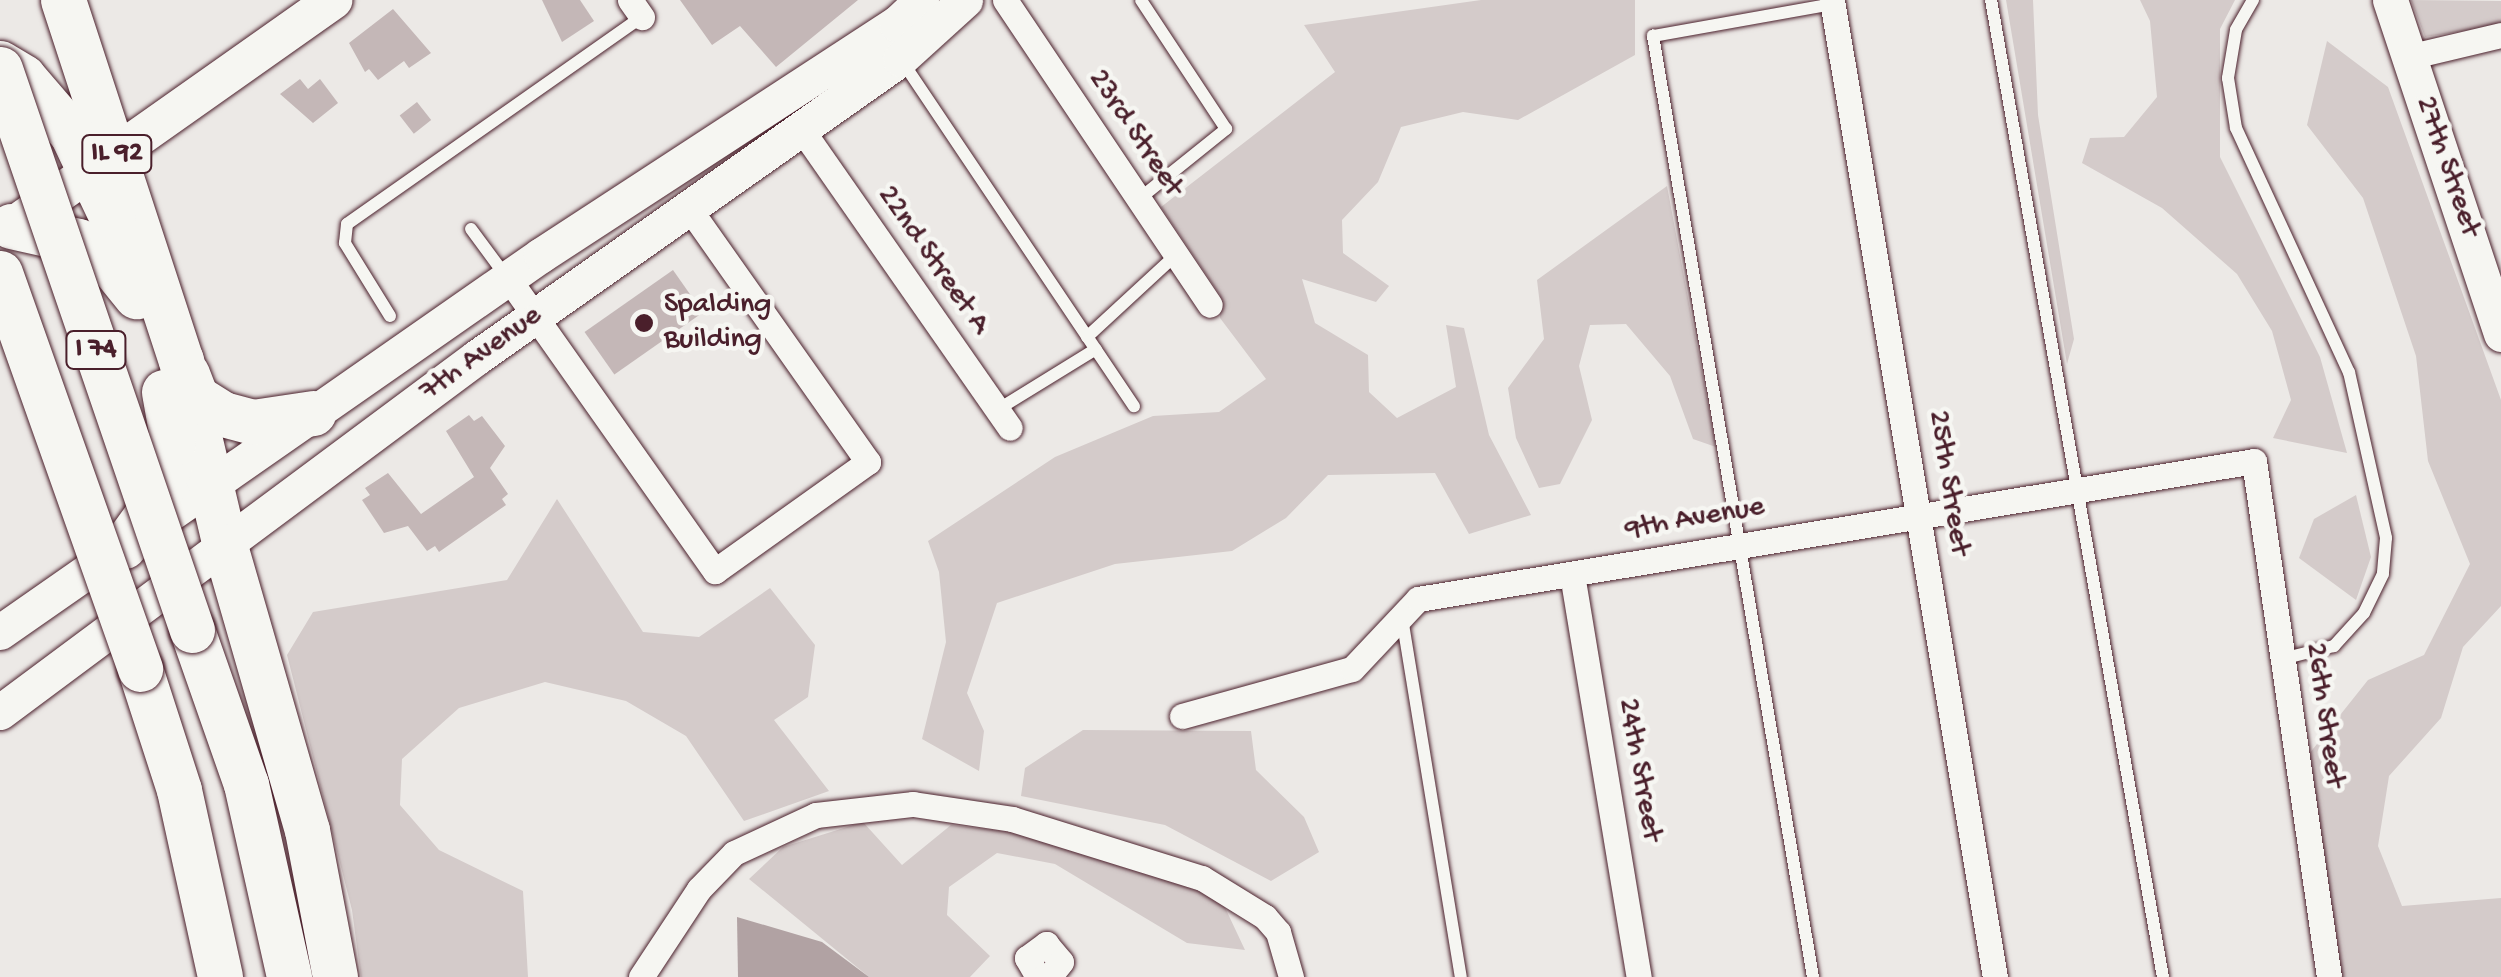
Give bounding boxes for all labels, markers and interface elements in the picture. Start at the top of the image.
street label: 23rd Street [1078,64,1190,204]
street label: 27th Street [2405,92,2487,242]
road number: IL 92 [80,131,154,177]
street label: 22nd Street A [868,180,996,342]
place label: Spalding Building [664,288,771,358]
street label: 7th Avenue [414,299,550,411]
marker: Spalding Building [633,312,655,334]
road number: I 74 [64,327,128,373]
street label: 25th Street [1918,408,1976,558]
street label: 9th Avenue [1623,490,1767,550]
street label: 26th Street [2295,641,2351,789]
street label: 24th Street [1608,696,1668,844]

